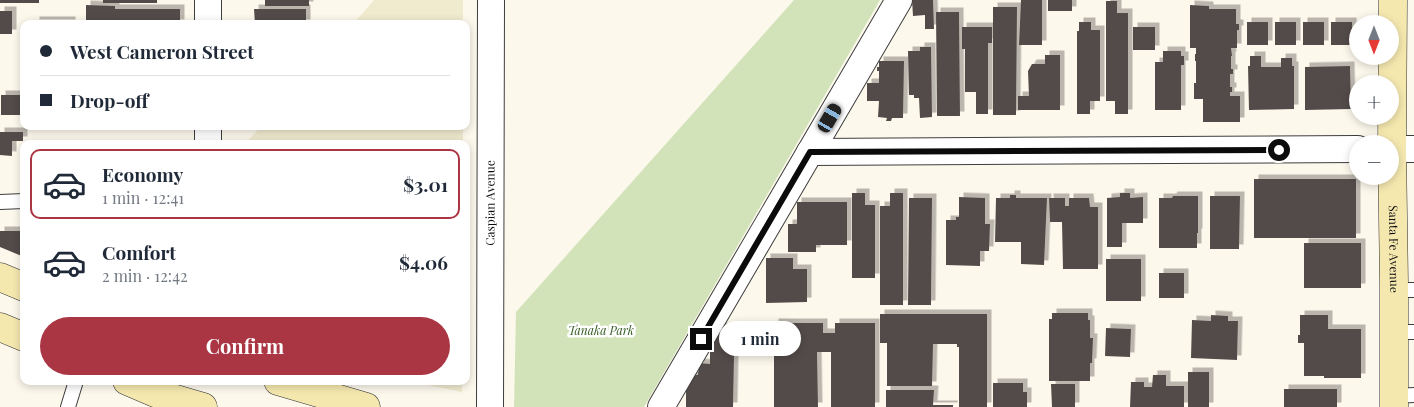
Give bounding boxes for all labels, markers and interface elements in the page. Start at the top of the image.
north arrow [1349,15,1399,65]
map controls [1349,15,1399,185]
text: West Cameron Street [70,38,254,64]
button: + [1349,75,1399,125]
text: Drop-off [70,87,148,113]
car [816,101,843,135]
button: − [1349,135,1399,185]
route start [1268,139,1290,161]
street label: Caspian Avenue [481,160,498,246]
text: Economy [102,161,183,187]
icon: car [42,162,87,207]
text: $3.01 [403,171,448,197]
text: 1 min · 12:41 [102,187,184,208]
street label: Santa Fe Avenue [1386,205,1403,293]
text: Comfort [102,239,176,265]
icon: car [42,240,87,285]
text: $4.06 [399,249,448,275]
text: 2 min · 12:42 [102,265,188,286]
button: Confirm [40,317,450,375]
park label: Tanaka Park [568,322,634,338]
callout: 1 min [718,322,801,356]
route end [690,328,712,350]
text: 1 min [740,328,780,349]

